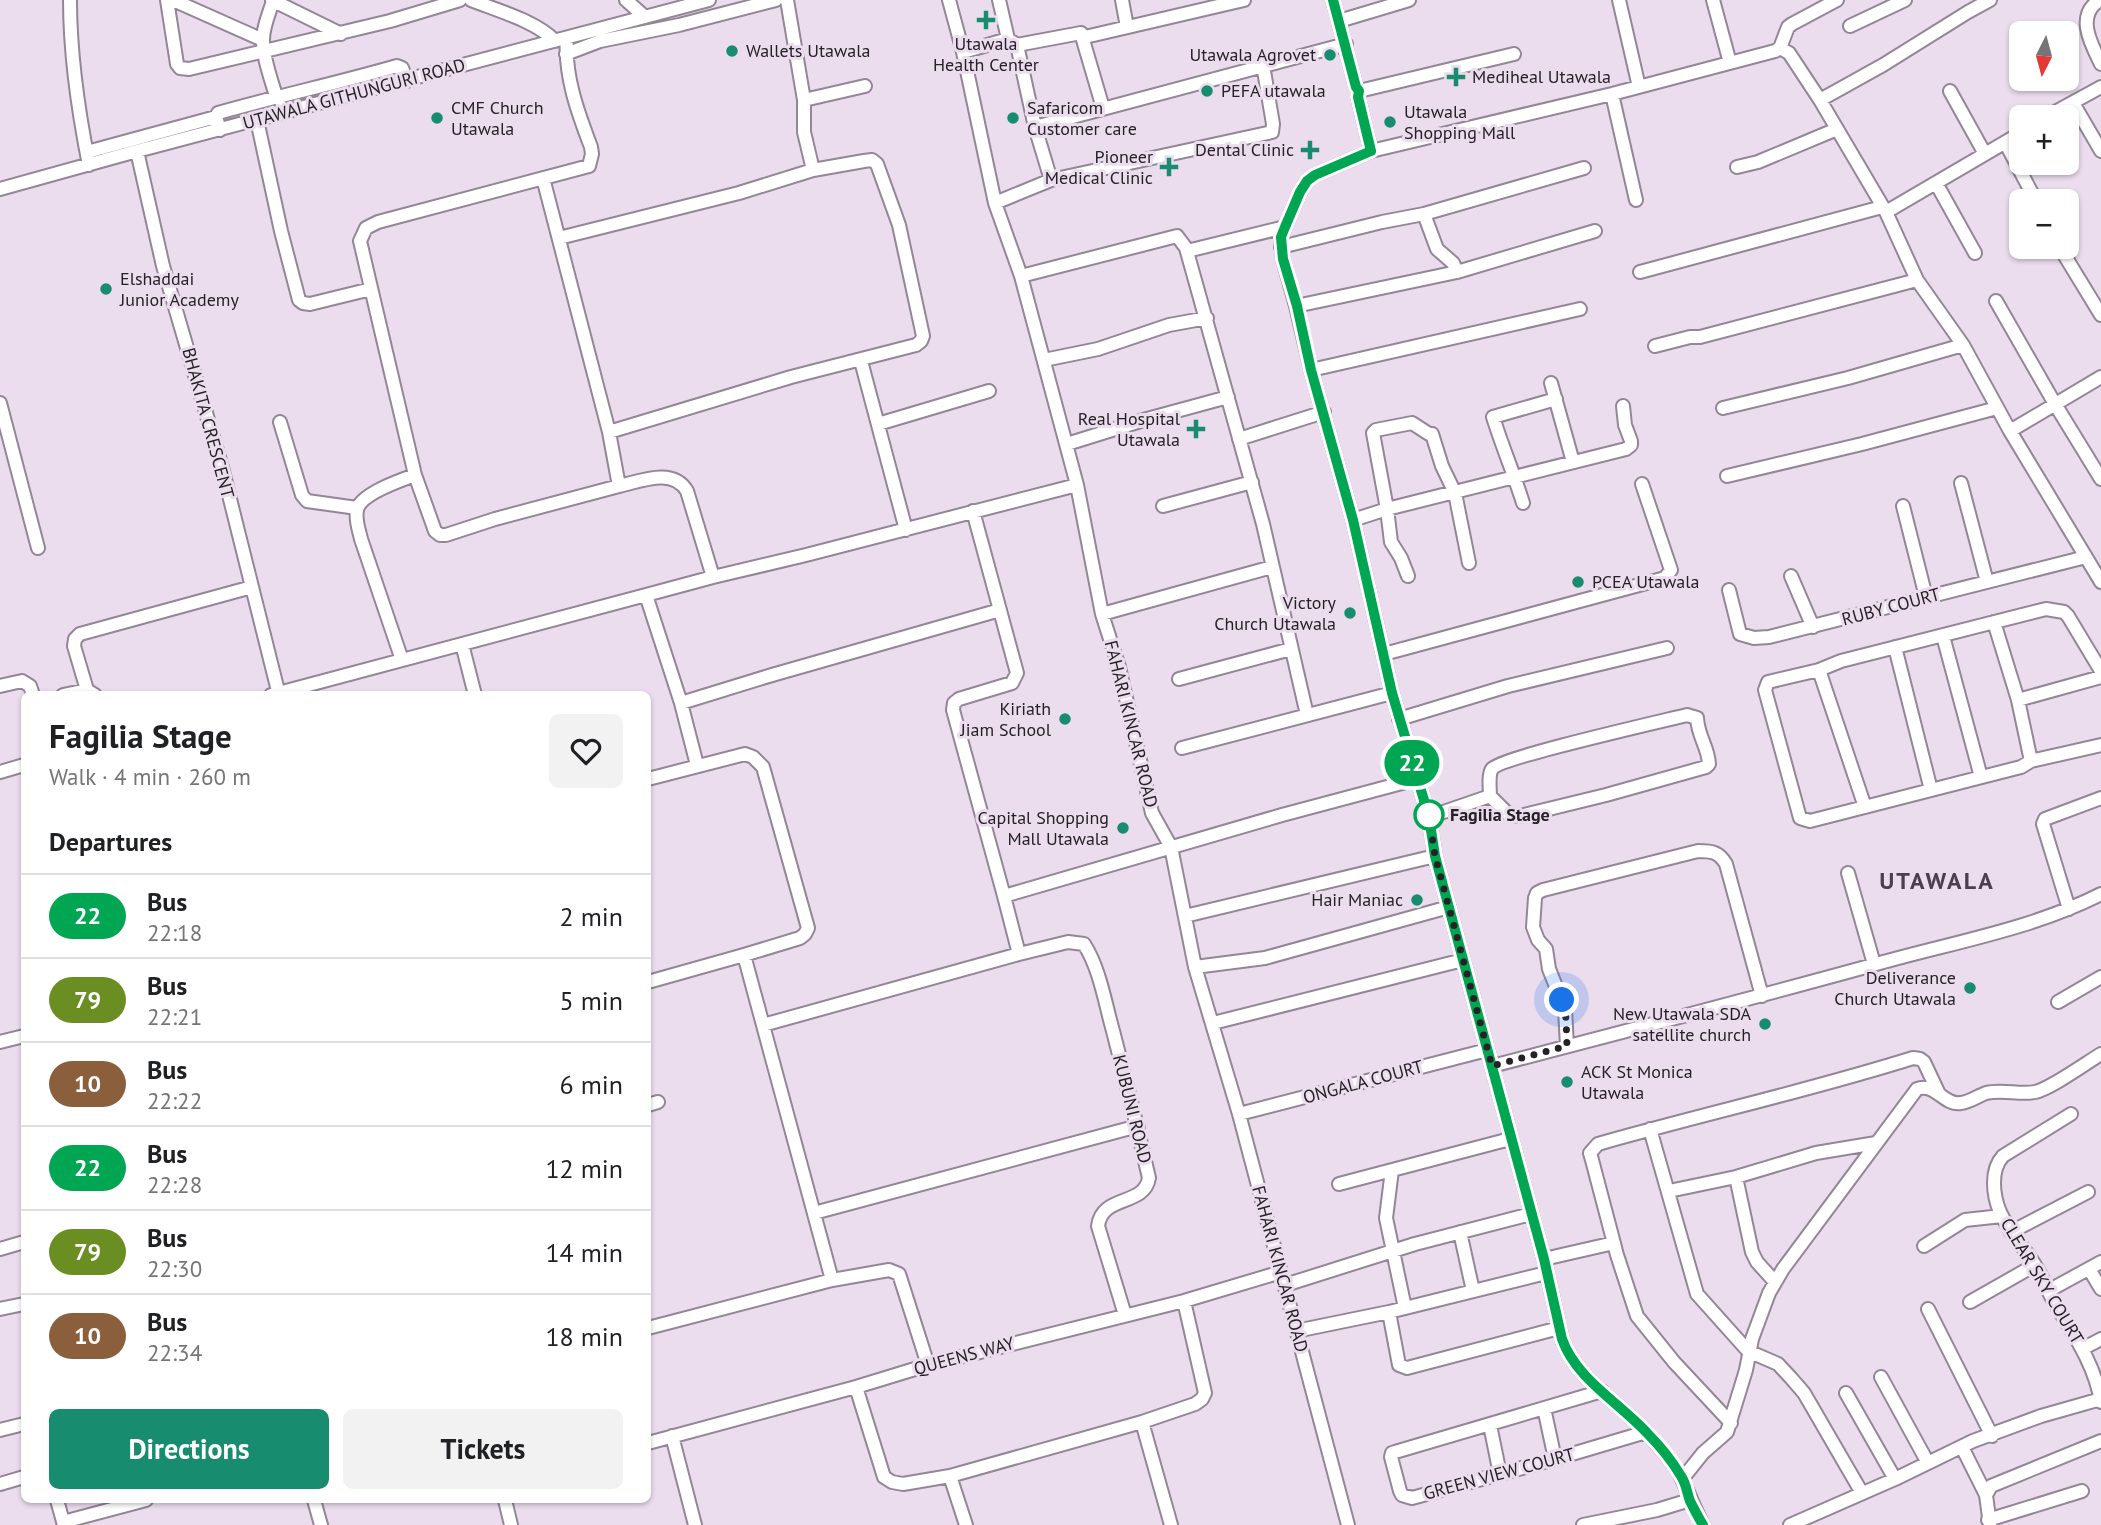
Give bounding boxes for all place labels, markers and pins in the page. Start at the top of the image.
marker: Utawala Health Center [976,10,996,30]
place label: Utawala Health Center [933,32,1039,76]
place label: Wallets Utawala [746,39,870,62]
marker: Wallets Utawala [724,43,740,59]
place label: Utawala Agrovet [1189,43,1316,66]
marker: Utawala Agrovet [1322,47,1338,63]
place label: Mediheal Utawala [1472,65,1611,88]
marker: Mediheal Utawala [1446,67,1466,87]
place label: PEFA utawala [1221,79,1326,102]
marker: PEFA utawala [1199,83,1215,99]
place label: CMF Church Utawala [451,96,544,140]
place label: Safaricom Customer care [1027,96,1137,140]
place label: Utawala Shopping Mall [1404,100,1516,144]
marker: CMF Church Utawala [429,110,445,126]
marker: Safaricom Customer care [1005,110,1021,126]
marker: Utawala Shopping Mall [1382,114,1398,130]
place label: Dental Clinic [1195,138,1294,161]
marker: Dental Clinic [1300,140,1320,160]
place label: Pioneer Medical Clinic [1045,145,1153,189]
marker: Pioneer Medical Clinic [1159,157,1179,177]
place label: Elshaddai Junior Academy [119,267,239,311]
marker: Elshaddai Junior Academy [98,281,114,297]
place label: Real Hospital Utawala [1078,407,1181,451]
marker: Real Hospital Utawala [1186,419,1206,439]
place label: PCEA Utawala [1592,570,1699,593]
marker: PCEA Utawala [1570,574,1586,590]
place label: Victory Church Utawala [1214,591,1337,635]
marker: Victory Church Utawala [1342,605,1358,621]
place label: Kiriath Jiam School [960,697,1052,741]
marker: Kiriath Jiam School [1057,711,1073,727]
marker: Fagilia Stage [1414,800,1444,830]
place label: Fagilia Stage [1450,803,1550,826]
place label: Capital Shopping Mall Utawala [978,806,1109,850]
marker: Capital Shopping Mall Utawala [1115,820,1131,836]
place label: Hair Maniac [1311,888,1403,911]
marker: Hair Maniac [1409,892,1425,908]
place label: Deliverance Church Utawala [1834,966,1956,1010]
marker: Deliverance Church Utawala [1962,980,1978,996]
place label: New Utawala SDA satellite church [1613,1002,1751,1046]
marker: New Utawala SDA satellite church [1757,1016,1773,1032]
place label: ACK St Monica Utawala [1581,1060,1693,1104]
marker: ACK St Monica Utawala [1559,1074,1575,1090]

